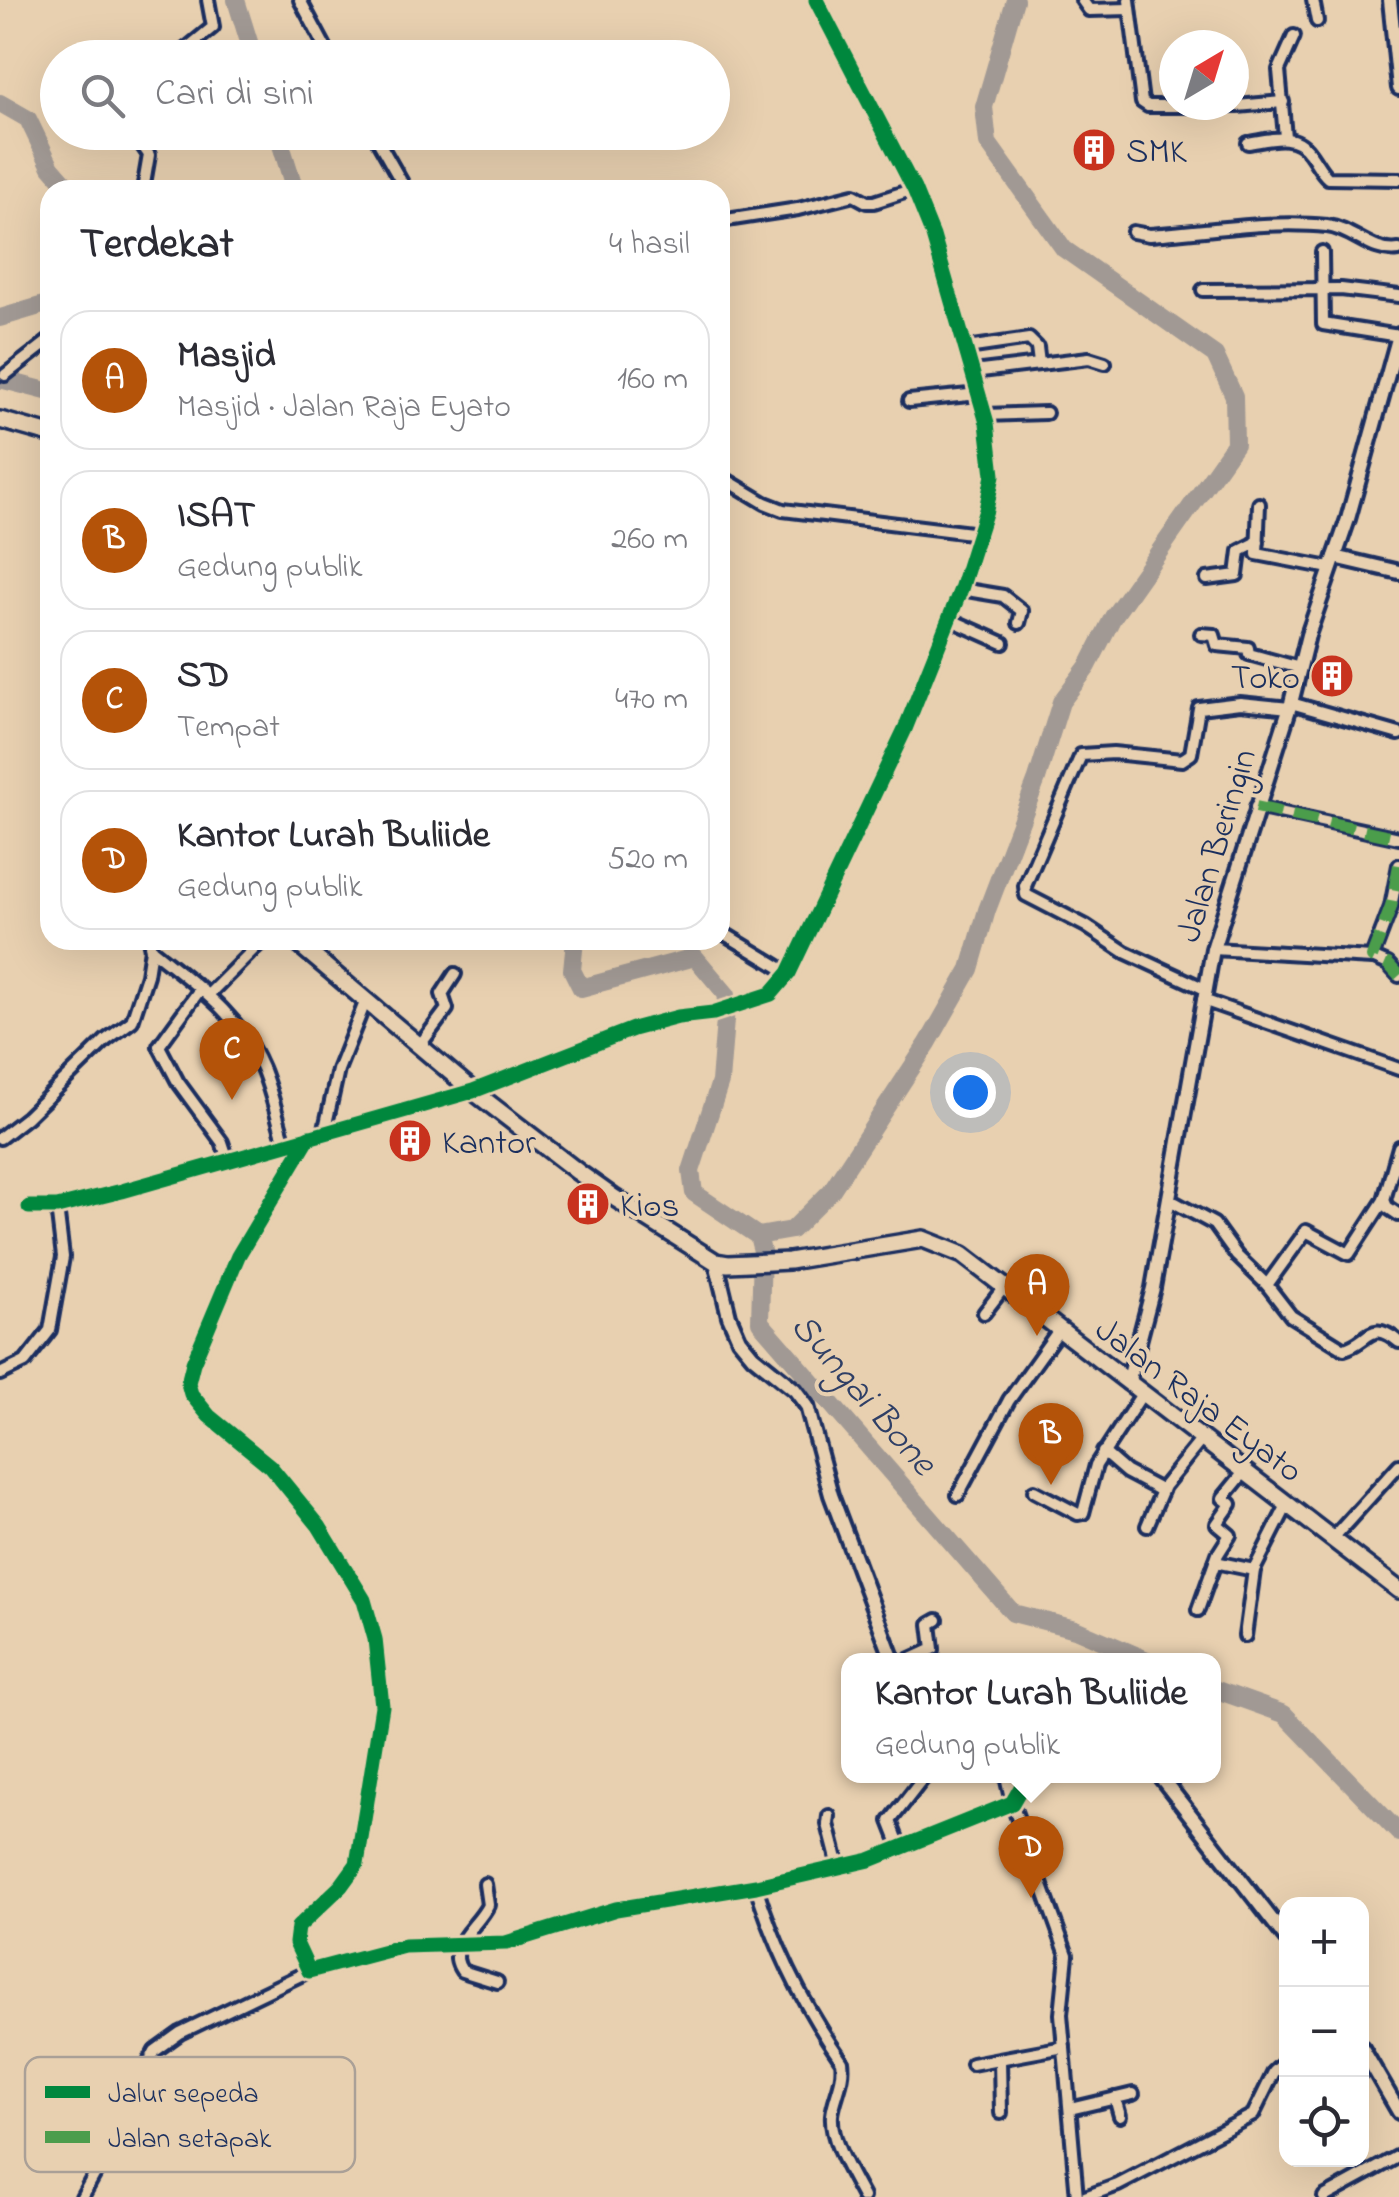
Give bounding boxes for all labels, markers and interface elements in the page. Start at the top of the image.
north arrow [1159,30,1249,120]
search box [40,40,730,150]
text: Cari di sini [155,67,314,123]
icon: search [75,68,130,123]
building icon: SMK [1071,127,1117,173]
place label: SMK [1126,128,1187,179]
text: Terdekat [80,215,234,276]
text: 4 hasil [609,222,690,269]
text: Masjid [177,329,276,385]
text: A [105,357,124,404]
text: 160 m [617,357,688,404]
text: Masjid · Jalan Raja Eyato [177,385,511,432]
text: ISAT [177,489,256,545]
text: B [104,517,125,564]
text: 260 m [611,517,688,564]
text: Gedung publik [177,545,362,592]
text: SD [177,649,229,705]
building icon: Toko [1309,653,1355,699]
place label: Toko [1231,654,1300,705]
text: C [106,677,123,724]
text: 470 m [615,677,688,724]
text: Tempat [177,705,280,752]
street label: Jalan Beringin [1165,743,1272,949]
text: Kantor Lurah Buliide [177,809,490,865]
text: D [103,837,126,884]
text: 520 m [607,837,688,884]
text: Gedung publik [177,865,362,912]
pin: C [200,1018,264,1100]
your location [945,1067,996,1118]
building icon: Kantor [387,1118,433,1164]
place label: Kantor [442,1119,536,1170]
building icon: Kios [565,1181,611,1227]
place label: Kios [620,1182,679,1233]
pin: A [1004,1254,1070,1336]
water label: Sungai Bone [775,1302,950,1491]
street label: Jalan Raja Eyato [1083,1306,1313,1497]
pin: B [1018,1402,1084,1485]
popup [841,1653,1221,1783]
text: Kantor Lurah Buliide [875,1667,1187,1723]
text: Gedung publik [875,1723,1060,1770]
pin: D [998,1816,1064,1898]
map controls [1279,1897,1369,2167]
button: + [1279,1897,1369,1987]
button: − [1279,1987,1369,2077]
legend [25,2057,355,2172]
text: Jalur sepeda [108,2075,259,2116]
button: locate [1279,2077,1369,2167]
text: Jalan setapak [108,2120,272,2161]

